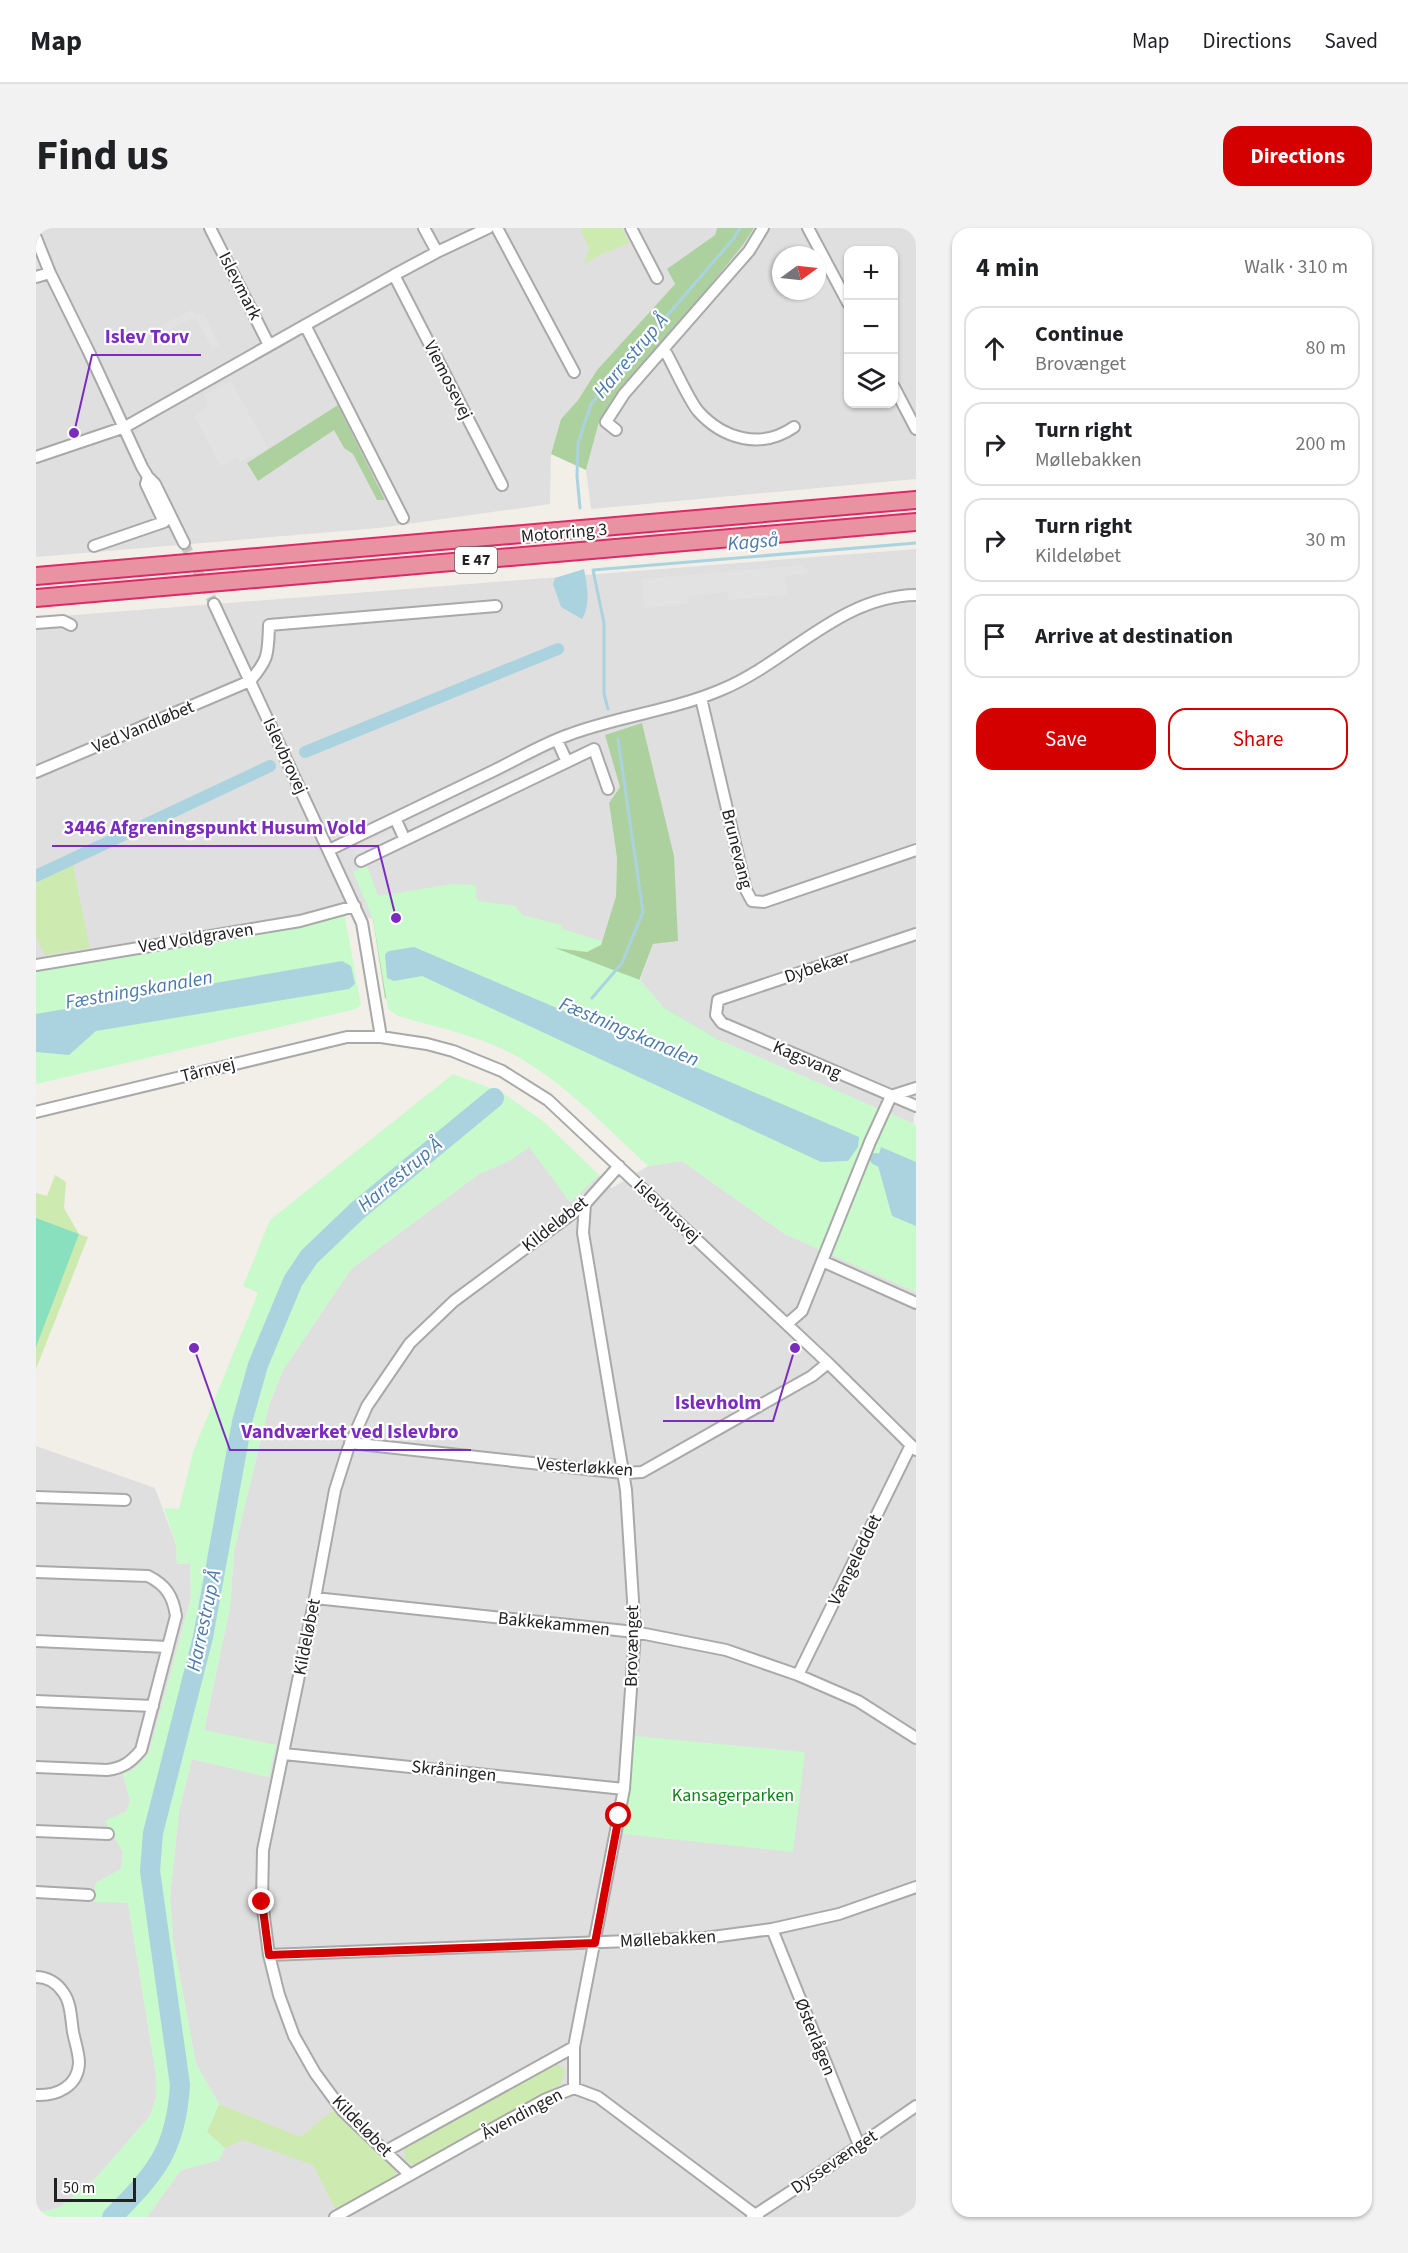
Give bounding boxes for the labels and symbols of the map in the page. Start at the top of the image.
north arrow [772,246,826,300]
street label: Islevmark [212,248,268,324]
water label: Harrestrup Å [587,308,675,404]
callout: Islev Torv [92,317,201,355]
text: Islev Torv [105,323,190,351]
street label: Viemosevej [417,336,479,424]
street label: Motorring 3 [520,517,608,549]
water label: Kagså [726,526,780,558]
road number: E 47 [455,547,497,573]
street label: Ved Vandløbet [88,694,198,760]
street label: Islevbrovej [256,714,314,798]
street label: Brunevang [715,806,759,892]
callout: 3446 Afgreningspunkt Husum Vold [52,808,378,846]
text: 3446 Afgreningspunkt Husum Vold [64,814,366,842]
street label: Ved Voldgraven [137,917,255,959]
street label: Dybekær [781,944,854,989]
water label: Fæstningskanalen [63,963,215,1017]
water label: Fæstningskanalen [555,990,703,1074]
street label: Kagsvang [769,1034,845,1086]
street label: Tårnvej [178,1051,238,1089]
water label: Harrestrup Å [352,1131,448,1219]
street label: Islevhusvej [628,1174,706,1248]
street label: Kildeløbet [517,1190,593,1258]
callout: Islevholm [663,1383,773,1421]
text: Islevholm [675,1389,761,1417]
callout: Vandværket ved Islevbro [230,1412,471,1450]
text: Vandværket ved Islevbro [240,1418,459,1446]
street label: Vesterløkken [536,1451,634,1483]
street label: Vængeleddet [822,1510,888,1610]
water label: Harrestrup Å [180,1568,228,1674]
street label: Kildeløbet [287,1597,327,1677]
street label: Brovænget [619,1605,645,1687]
street label: Bakkekammen [497,1606,611,1642]
street label: Skråningen [410,1754,498,1788]
park label: Kansagerparken [672,1783,794,1808]
route start [605,1802,631,1828]
route end [248,1888,274,1914]
street label: Møllebakken [619,1924,717,1954]
street label: Østerlågen [788,1995,842,2079]
street label: Åvendingen [477,2082,567,2146]
street label: Kildeløbet [326,2089,398,2163]
street label: Dyssevænget [786,2124,882,2200]
scale bar [54,2175,136,2202]

